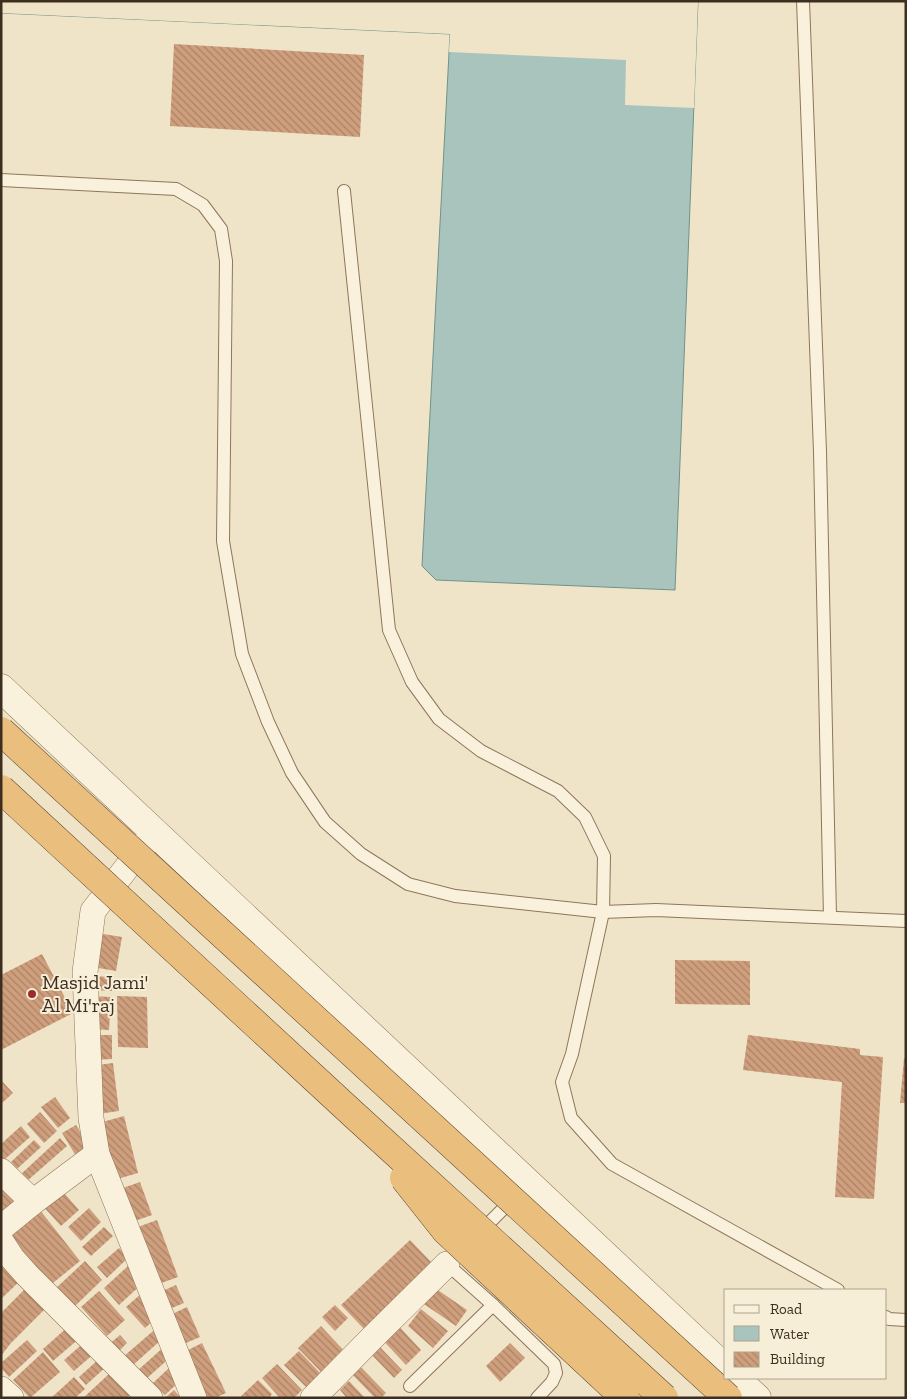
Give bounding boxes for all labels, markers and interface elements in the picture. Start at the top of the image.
place label: Masjid Jami' Al Mi'raj [42,970,148,1017]
marker: Masjid Jami' Al Mi'raj [26,988,38,1000]
legend [724,1289,887,1379]
text: Road [770,1300,803,1318]
text: Water [770,1325,810,1343]
text: Building [770,1350,825,1368]

